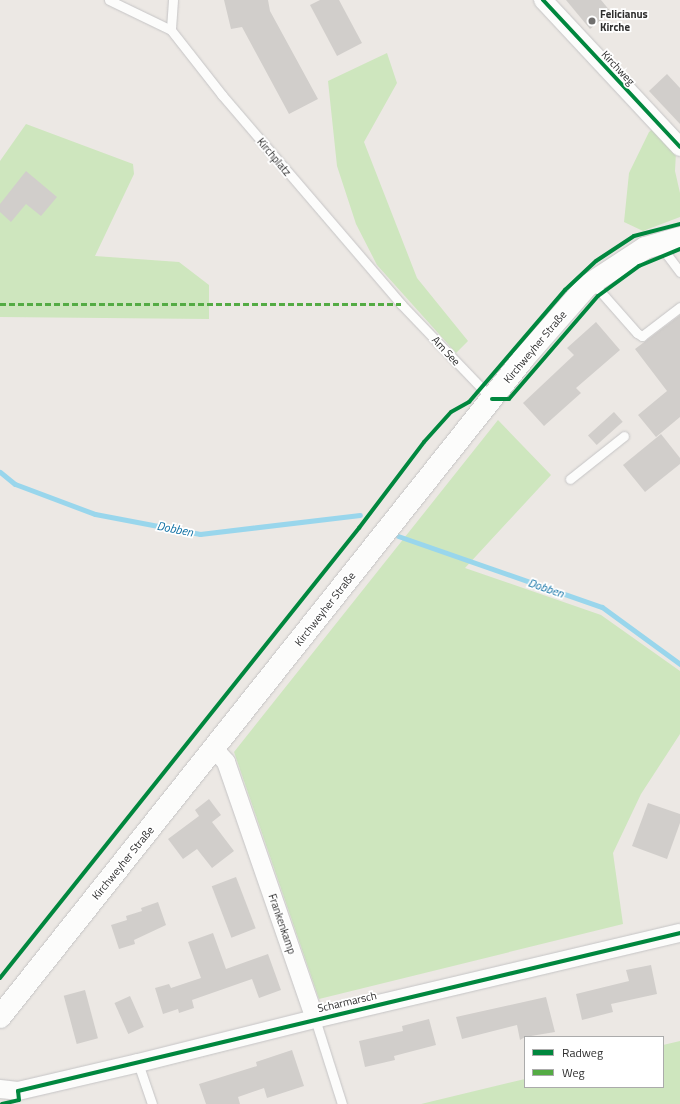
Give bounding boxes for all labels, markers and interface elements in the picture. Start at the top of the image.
place label: Felicianus Kirche [600,8,648,34]
marker: Felicianus Kirche [587,16,597,26]
street label: Kirchweg [599,48,637,88]
street label: Kirchplatz [254,135,294,179]
street label: Kirchweyher Straße [501,308,569,386]
street label: Am See [429,334,463,368]
water label: Dobben [156,518,194,540]
street label: Kirchweyher Straße [292,569,358,649]
water label: Dobben [526,575,566,601]
street label: Kirchweyher Straße [89,824,157,902]
street label: Frankenkamp [265,892,299,956]
street label: Scharmarsch [316,989,378,1015]
legend [524,1036,664,1088]
text: Radweg [562,1043,603,1062]
text: Weg [562,1063,585,1082]

